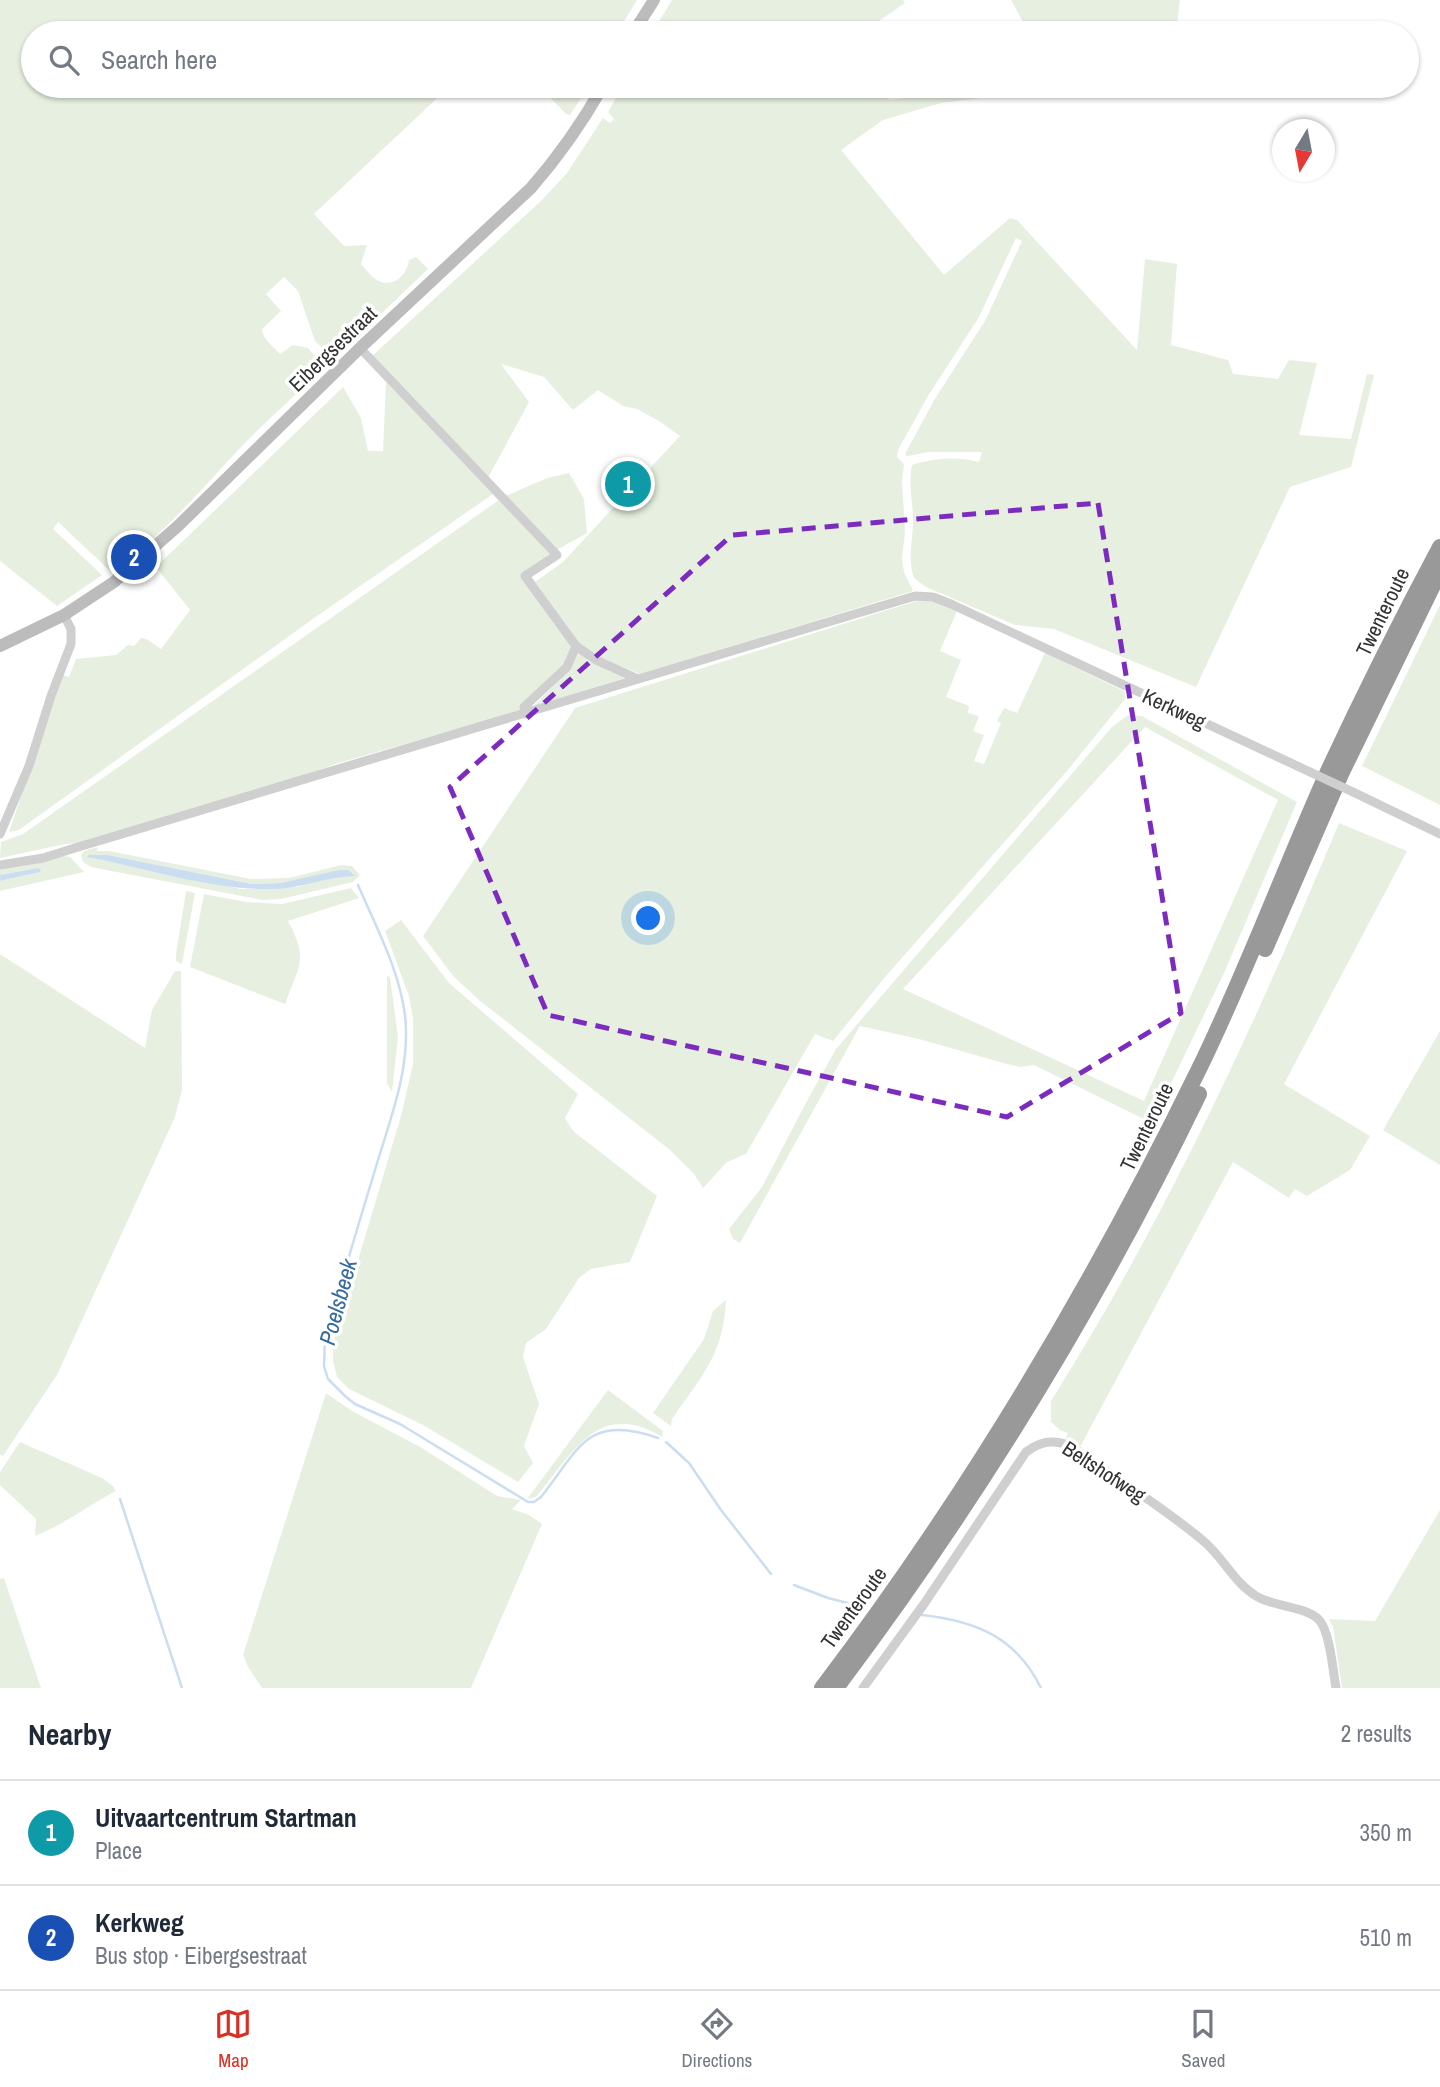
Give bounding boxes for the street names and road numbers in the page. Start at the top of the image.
street label: Eibergsestraat [282,299,383,398]
street label: Twenteroute [1349,563,1416,661]
street label: Kerkweg [1138,681,1211,736]
street label: Twenteroute [1113,1078,1180,1176]
street label: Beltshofweg [1057,1434,1152,1510]
street label: Twenteroute [814,1561,893,1655]

